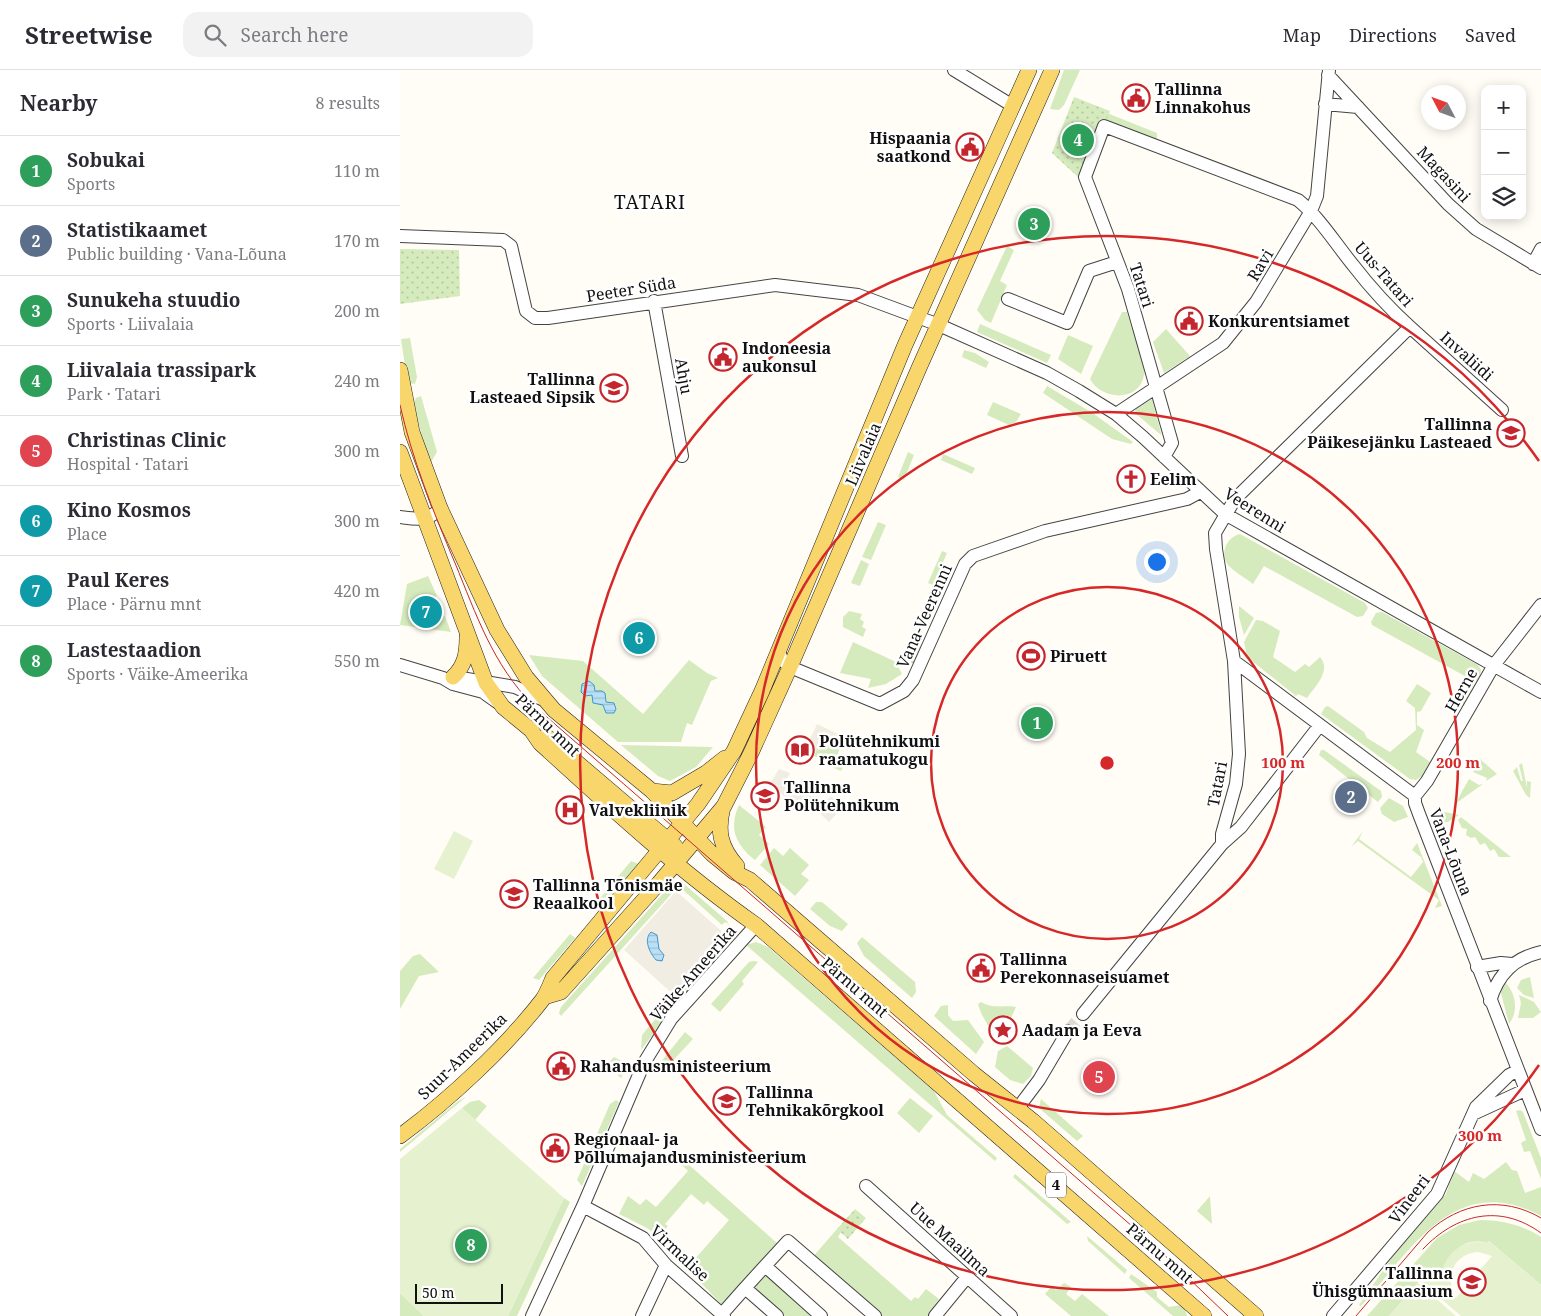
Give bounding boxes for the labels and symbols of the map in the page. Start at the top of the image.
place label: Tallinna Linnakohus [1155,78,1251,118]
public building icon: Tallinna Linnakohus [1121,83,1151,113]
north arrow [1421,85,1466,130]
pin: 4 [1062,121,1094,159]
place label: Hispaania saatkond [869,127,952,167]
public building icon: Hispaania saatkond [955,132,985,162]
street label: Magasini [1412,141,1476,207]
district label: TATARI [614,189,686,215]
pin: 3 [1018,205,1050,243]
street label: Uus-Tatari [1350,237,1418,311]
street label: Ravi [1242,245,1278,285]
street label: Tatari [1124,260,1160,310]
street label: Peeter Süda [585,271,677,307]
public building icon: Konkurentsiamet [1174,306,1204,336]
place label: Konkurentsiamet [1208,310,1350,332]
street label: Invaliidi [1436,326,1498,386]
place label: Indoneesia aukonsul [742,337,832,377]
public building icon: Indoneesia aukonsul [708,342,738,372]
street label: Ahju [670,356,698,396]
place label: Tallinna Lasteaed Sipsik [470,368,596,408]
school or university icon: Tallinna Lasteaed Sipsik [599,373,629,403]
place label: Tallinna Päikesejänku Lasteaed [1307,413,1493,453]
school or university icon: Tallinna Päikesejänku Lasteaed [1496,418,1526,448]
street label: Liivalaia [840,419,886,489]
church icon: Eelim [1116,464,1146,494]
place label: Eelim [1150,468,1197,490]
street label: Veerenni [1220,482,1290,538]
your location [1144,549,1170,575]
street label: Vana-Veerenni [891,560,957,672]
pin: 7 [410,593,442,631]
pin: 6 [623,619,655,657]
sports icon: Piruett [1016,641,1046,671]
place label: Piruett [1050,645,1108,667]
street label: Herne [1440,664,1482,716]
street label: Pärnu mnt [511,689,585,762]
pin: 1 [1021,704,1053,742]
place label: Polütehnikumi raamatukogu [819,730,941,770]
library icon: Polütehnikumi raamatukogu [785,735,815,765]
text: 100 m [1261,752,1305,772]
text: 200 m [1436,752,1480,772]
centre of rings [1098,754,1116,772]
street label: Tatari [1202,760,1232,808]
place label: Tallinna Polütehnikum [784,776,900,816]
pin: 2 [1335,778,1367,816]
school or university icon: Tallinna Polütehnikum [750,781,780,811]
hospital icon: Valvekliinik [555,795,585,825]
place label: Valvekliinik [589,799,688,821]
street label: Vana-Lõuna [1424,805,1478,899]
place label: Tallinna Tõnismäe Reaalkool [533,874,683,914]
school or university icon: Tallinna Tõnismäe Reaalkool [499,879,529,909]
street label: Väike-Ameerika [645,920,741,1026]
place label: Tallinna Perekonnaseisuamet [1000,948,1170,988]
street label: Pärnu mnt [817,952,893,1022]
public building icon: Tallinna Perekonnaseisuamet [966,953,996,983]
street label: Suur-Ameerika [413,1008,511,1104]
place icon: Aadam ja Eeva [988,1015,1018,1045]
place label: Aadam ja Eeva [1022,1019,1142,1041]
public building icon: Rahandusministeerium [546,1051,576,1081]
place label: Rahandusministeerium [580,1055,772,1077]
pin: 5 [1083,1058,1115,1096]
place label: Tallinna Tehnikakõrgkool [746,1081,884,1121]
school or university icon: Tallinna Tehnikakõrgkool [712,1086,742,1116]
text: 300 m [1458,1125,1502,1145]
place label: Regionaal- ja Põllumajandusministeerium [574,1128,807,1168]
public building icon: Regionaal- ja Põllumajandusministeerium [540,1133,570,1163]
street label: Vineeri [1383,1170,1435,1228]
road number: 4 [1046,1172,1066,1198]
street label: Uue Maailma [905,1197,995,1281]
street label: Pärnu mnt [1122,1218,1198,1288]
street label: Virmalise [646,1220,714,1286]
pin: 8 [455,1226,487,1264]
place label: Tallinna Ühisgümnaasium [1312,1262,1453,1302]
school or university icon: Tallinna Ühisgümnaasium [1457,1267,1487,1297]
scale bar [415,1281,502,1304]

